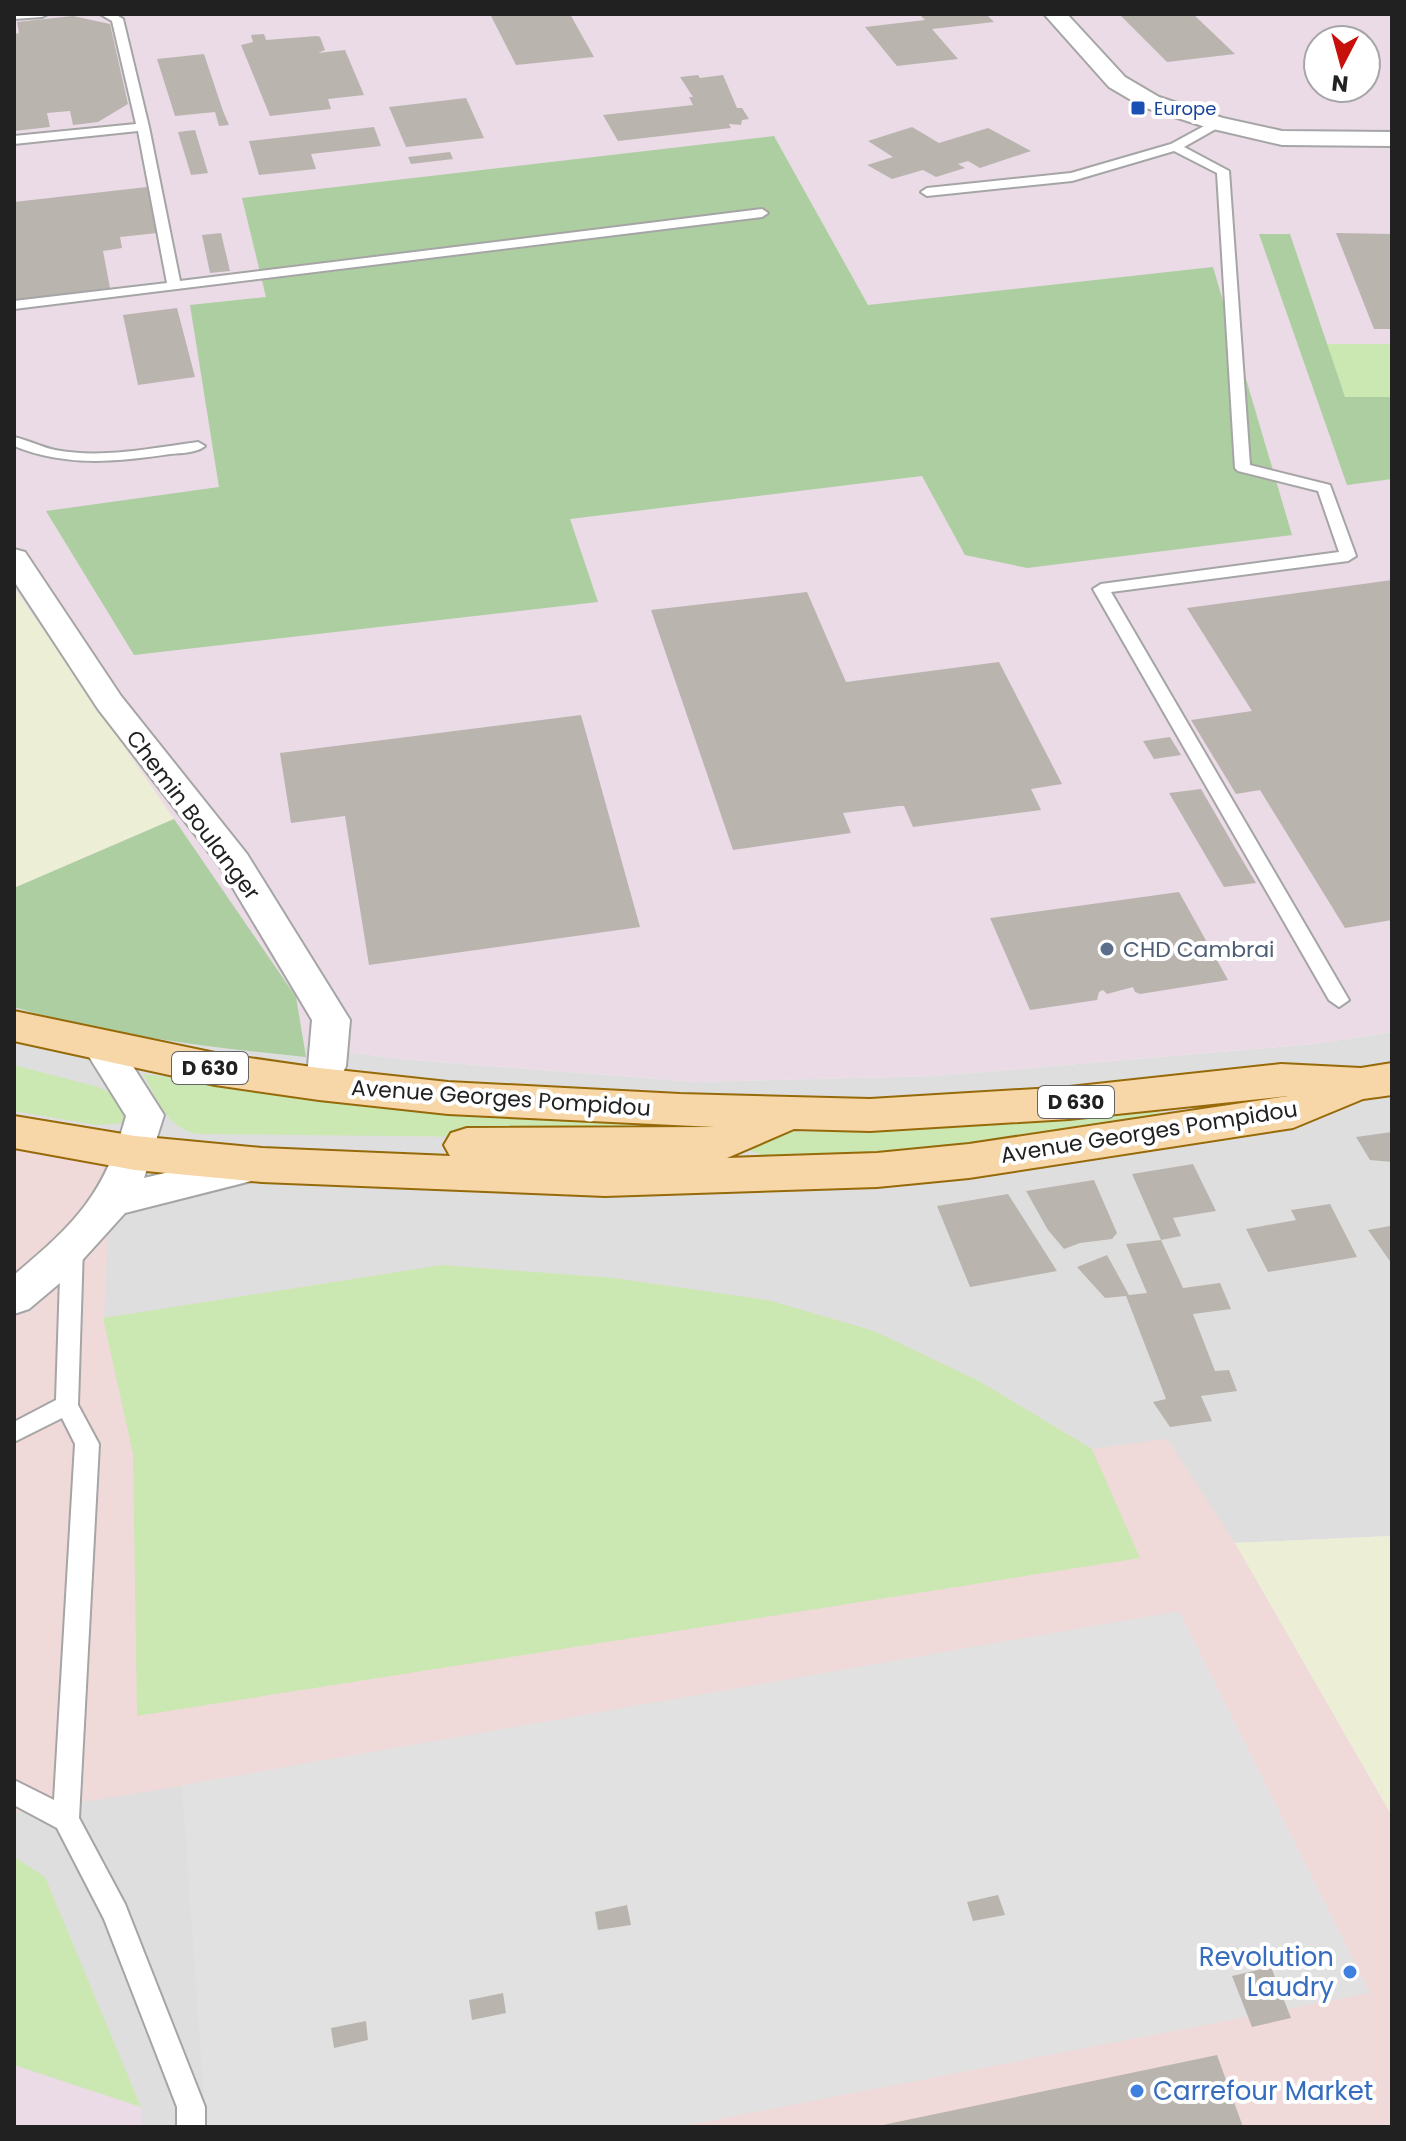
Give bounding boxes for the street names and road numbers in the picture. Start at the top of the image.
street label: Chemin Boulanger [119,724,267,906]
road number: D 630 [172,1052,248,1084]
street label: Avenue Georges Pompidou [350,1072,652,1124]
road number: D 630 [1038,1086,1114,1118]
street label: Avenue Georges Pompidou [998,1093,1300,1171]

